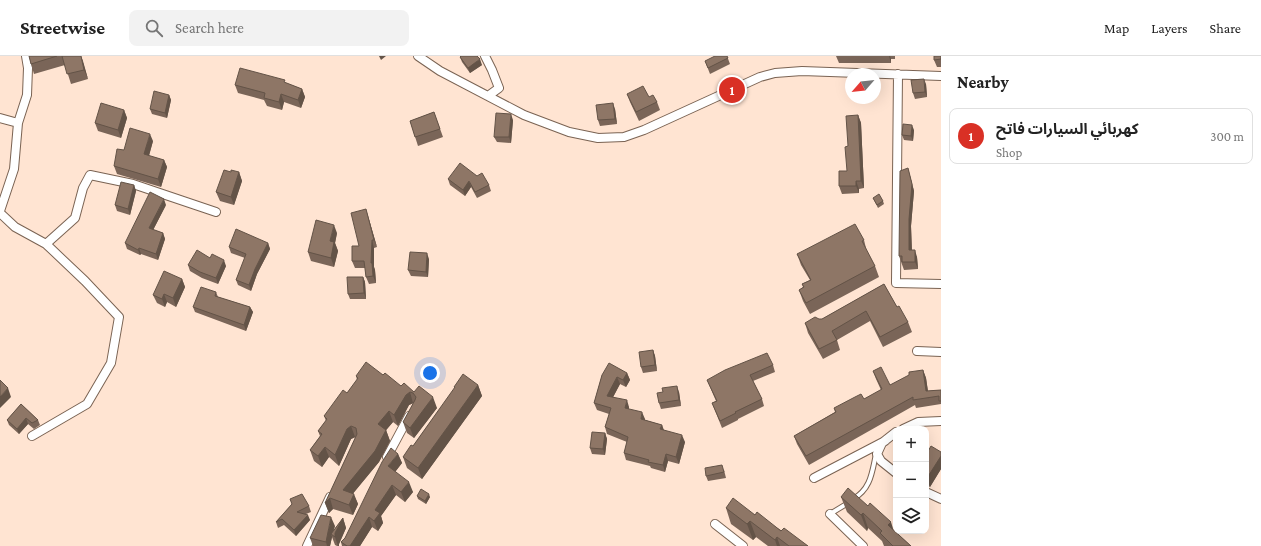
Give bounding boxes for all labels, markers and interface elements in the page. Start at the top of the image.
search box [129,10,409,46]
text: Streetwise [20,17,105,38]
icon: search [143,17,165,39]
text: Search here [175,20,244,36]
text: Map [1104,20,1129,36]
text: Layers [1151,20,1188,36]
text: Share [1210,20,1241,36]
north arrow [845,68,881,104]
text: Nearby [957,73,1009,92]
pin: 1 [719,75,745,105]
text: كهربائي السيارات فاتح [996,121,1139,137]
text: 1 [969,129,973,144]
text: 300 m [1210,129,1244,144]
text: Shop [996,145,1022,160]
your location [420,363,440,383]
map controls [893,426,929,534]
button: + [893,426,929,462]
button: − [893,462,929,498]
button: layers [893,498,929,534]

